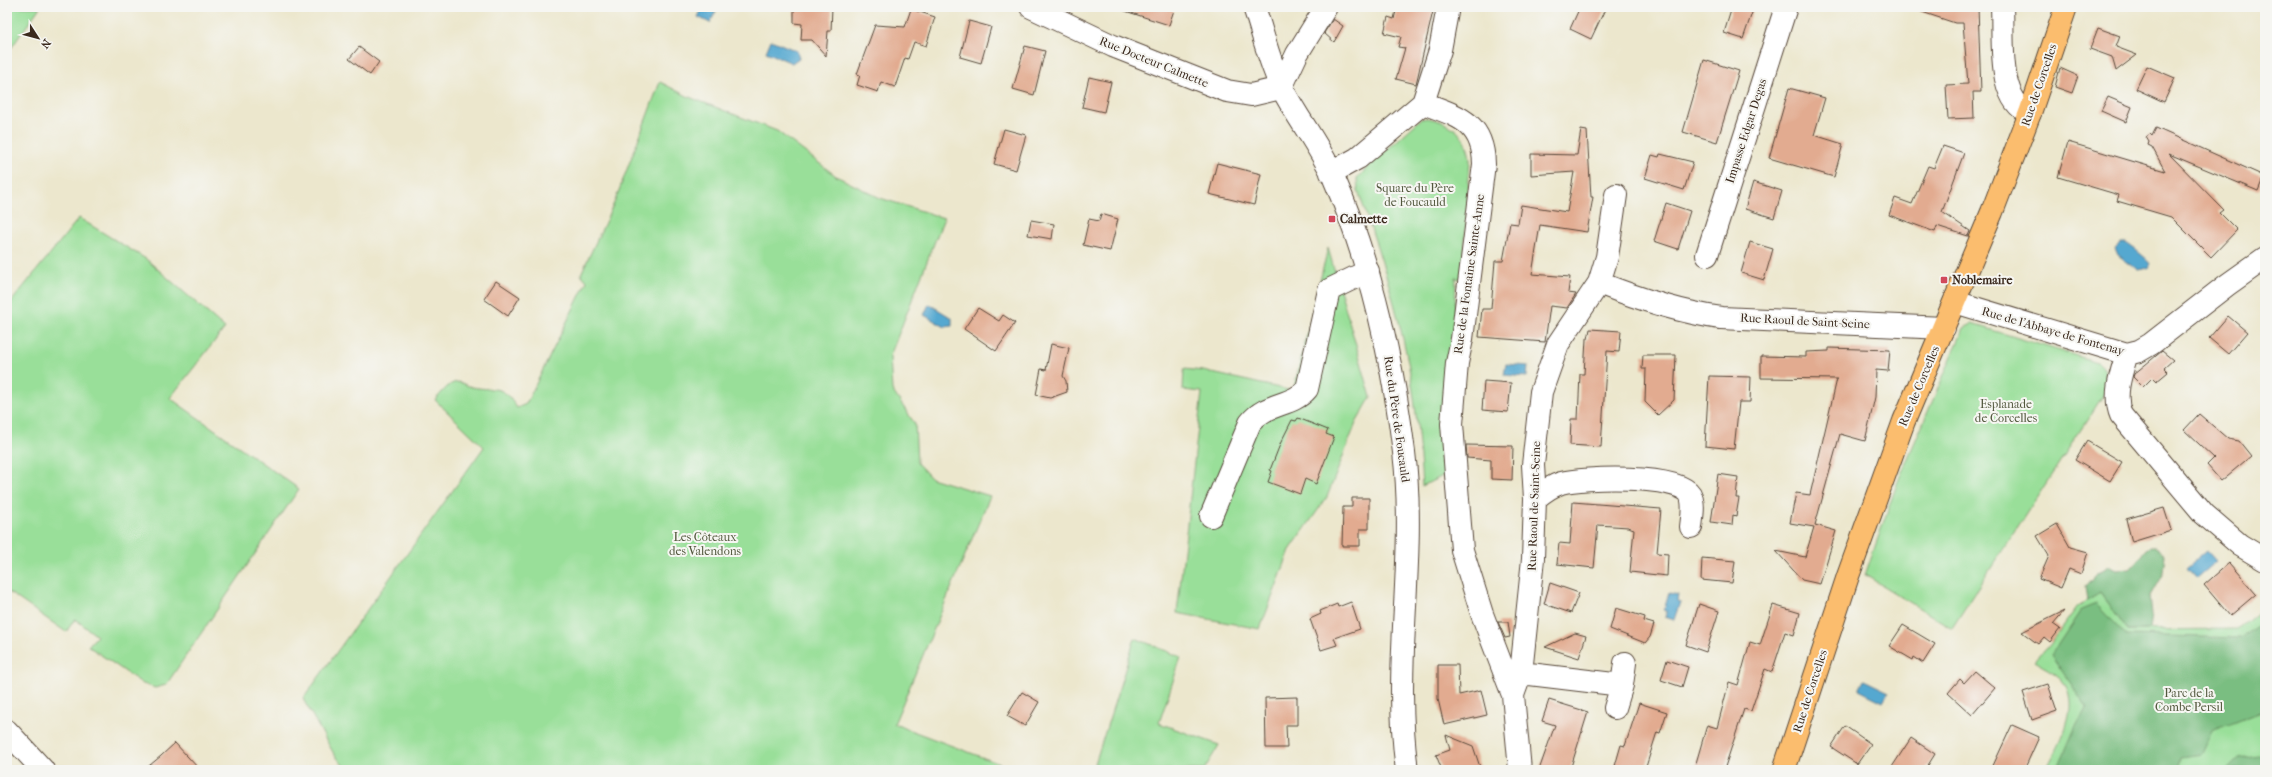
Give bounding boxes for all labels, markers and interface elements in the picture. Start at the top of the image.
north arrow [18,18,58,58]
street label: Rue Docteur Calmette [1097,34,1211,90]
text: N [38,36,53,51]
street label: Rue de Corcelles [2018,42,2060,128]
street label: Impasse Edgar Degas [1722,76,1770,185]
park label: Square du Père de Foucauld [1376,181,1454,209]
street label: Rue de la Fontaine Sainte-Anne [1451,193,1487,355]
place label: Calmette [1340,212,1387,226]
marker: Calmette [1327,214,1337,224]
place label: Noblemaire [1952,273,2012,287]
marker: Noblemaire [1939,275,1949,285]
street label: Rue de l'Abbaye de Fontenay [1980,304,2127,358]
street label: Rue Raoul de Saint-Seine [1740,311,1870,331]
street label: Rue de Corcelles [1896,343,1942,428]
street label: Rue du Père de Foucauld [1381,355,1413,484]
park label: Esplanade de Corcelles [1975,397,2038,425]
street label: Rue Raoul de Saint-Seine [1525,441,1543,571]
park label: Les Côteaux des Valendons [669,530,742,558]
street label: Rue de Corcelles [1790,647,1830,734]
park label: Parc de la Combe Persil [2155,686,2224,714]

